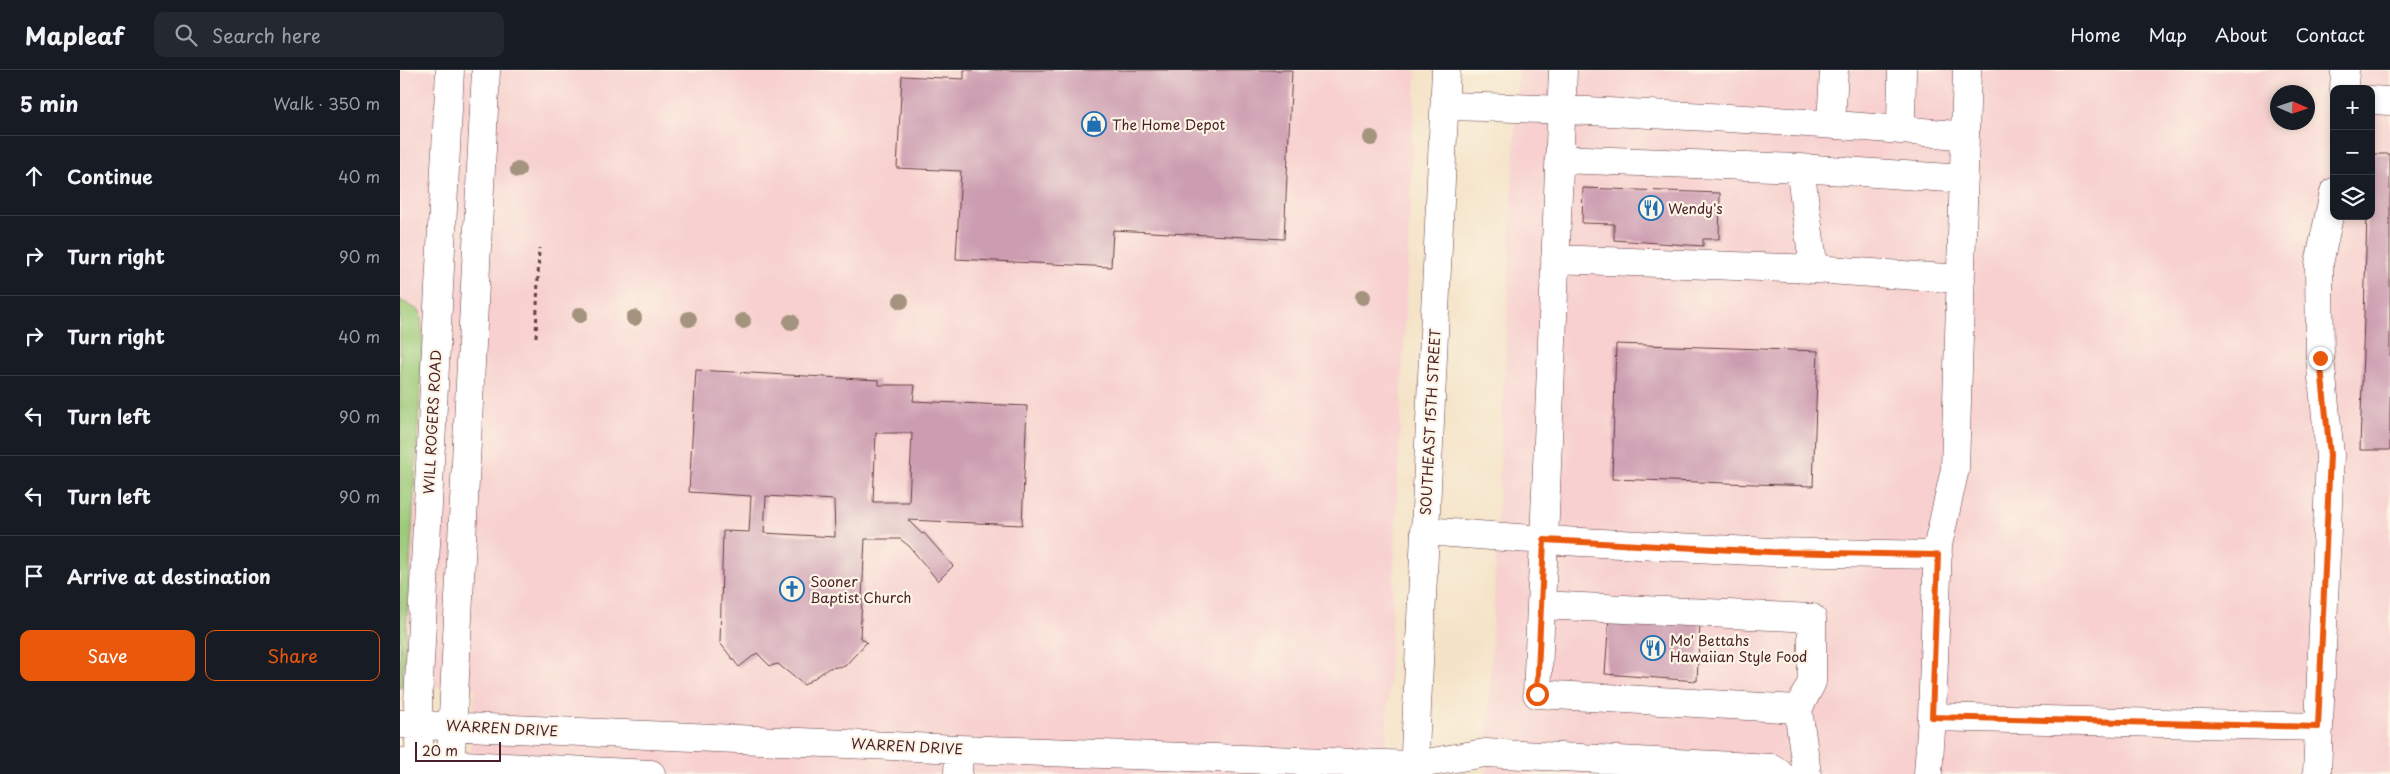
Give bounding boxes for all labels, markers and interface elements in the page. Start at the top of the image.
search box [154,12,504,57]
text: Mapleaf [25,17,124,53]
icon: search [172,21,200,49]
text: Search here [212,21,321,49]
text: Home [2070,21,2120,48]
text: Map [2148,21,2187,48]
text: About [2215,21,2267,48]
text: Contact [2295,21,2365,48]
north arrow [2270,85,2315,130]
map controls [2330,85,2375,220]
button: + [2330,85,2375,130]
text: 5 min [20,87,78,119]
text: Walk · 350 m [273,91,380,115]
shop icon: The Home Depot [1081,111,1107,137]
place label: The Home Depot [1112,114,1226,135]
button: − [2330,130,2375,175]
icon: ahead [20,162,48,190]
text: Continue [67,162,153,190]
text: 40 m [338,164,380,188]
button: layers [2330,175,2375,220]
restaurant icon: Wendy's [1638,195,1664,221]
place label: Wendy's [1668,198,1723,219]
icon: right [20,242,48,270]
text: Turn right [67,242,165,270]
text: 90 m [339,244,380,268]
icon: right [20,322,48,350]
text: Turn right [67,322,165,350]
text: 40 m [338,324,380,348]
street label: SOUTHEAST 15TH STREET [1415,328,1445,516]
route end [2309,347,2332,370]
street label: WILL ROGERS ROAD [418,349,446,495]
icon: left [20,402,48,430]
text: Turn left [67,402,151,430]
text: 90 m [339,404,380,428]
icon: left [20,482,48,510]
text: Turn left [67,482,151,510]
text: 90 m [339,484,380,508]
icon: arrive [20,562,48,590]
text: Arrive at destination [67,562,271,590]
place label: Sooner Baptist Church [810,571,911,608]
church icon: Sooner Baptist Church [779,576,805,602]
button: Save [20,630,195,681]
button: Share [205,630,380,681]
place label: Mo' Bettahs Hawaiian Style Food [1670,630,1807,667]
restaurant icon: Mo' Bettahs Hawaiian Style Food [1640,635,1666,661]
route start [1526,683,1549,706]
street label: WARREN DRIVE [445,715,559,741]
street label: WARREN DRIVE [850,733,964,759]
scale bar [415,739,501,762]
text: 20 m [422,740,458,761]

